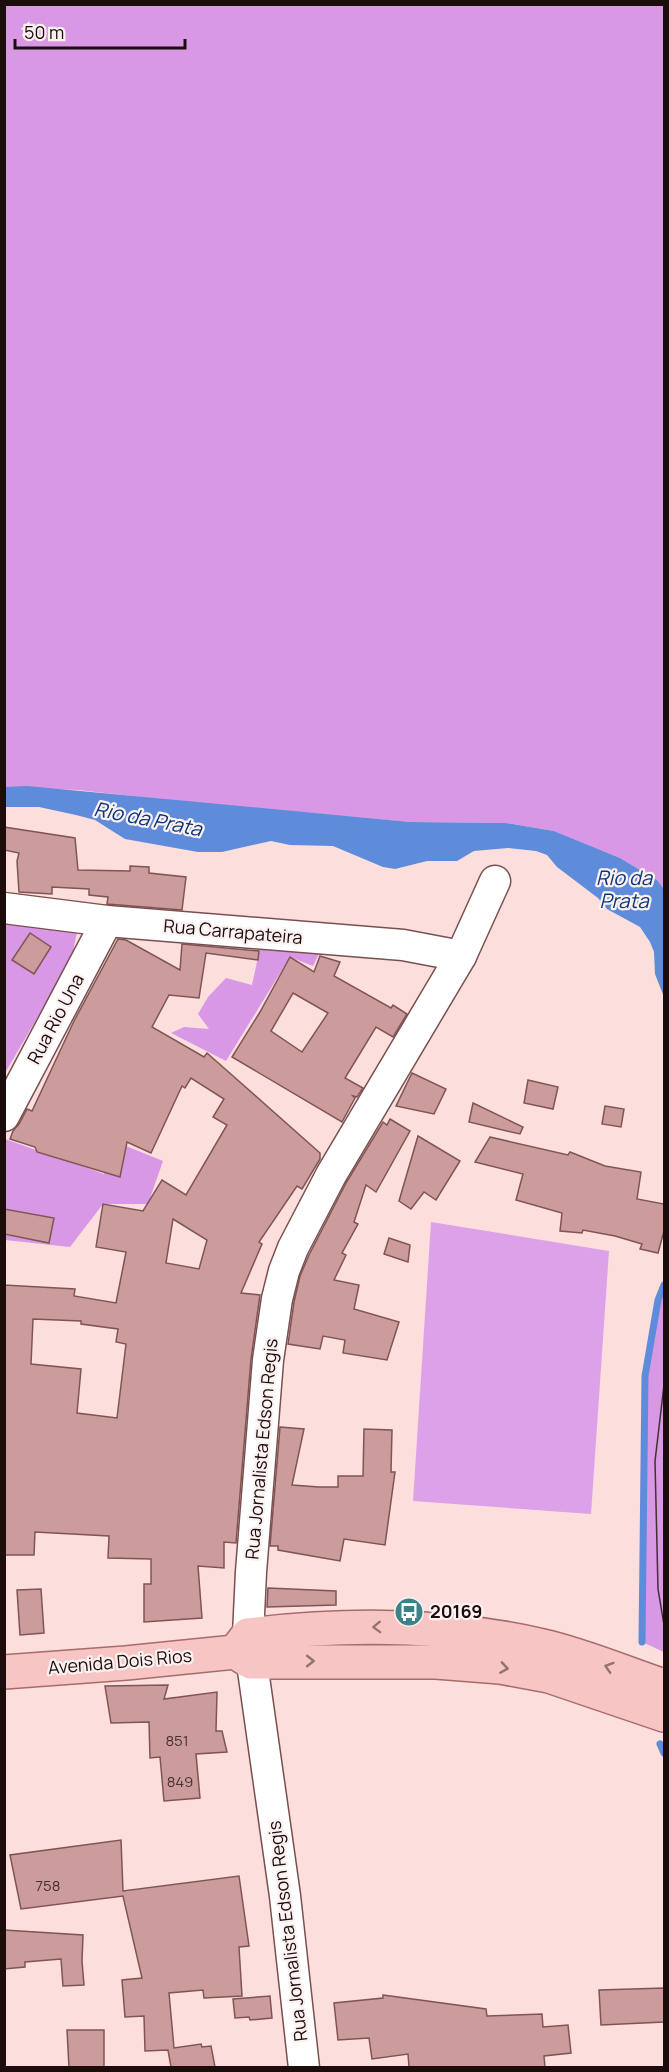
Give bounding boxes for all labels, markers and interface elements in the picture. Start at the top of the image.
scale bar [15,12,184,50]
text: 50 m [24,20,64,44]
water label: Rio da Prata [92,795,205,842]
water label: Rio da Prata [596,864,653,914]
street label: Rua Carrapateira [163,913,304,949]
street label: Rua Rio Una [21,969,89,1068]
street label: Rua Jornalista Edson Regis [239,1337,283,1561]
bus stop icon: 20169 [393,1596,425,1628]
place label: 20169 [430,1599,482,1623]
one-way arrow [372,1621,381,1634]
street label: Avenida Dois Rios [47,1643,193,1679]
one-way arrow [305,1655,314,1667]
one-way arrow [500,1662,509,1674]
one-way arrow [604,1662,615,1675]
house number: 851 [165,1730,189,1751]
house number: 849 [167,1771,193,1792]
street label: Rua Jornalista Edson Regis [262,1820,312,2043]
house number: 758 [36,1875,60,1896]

